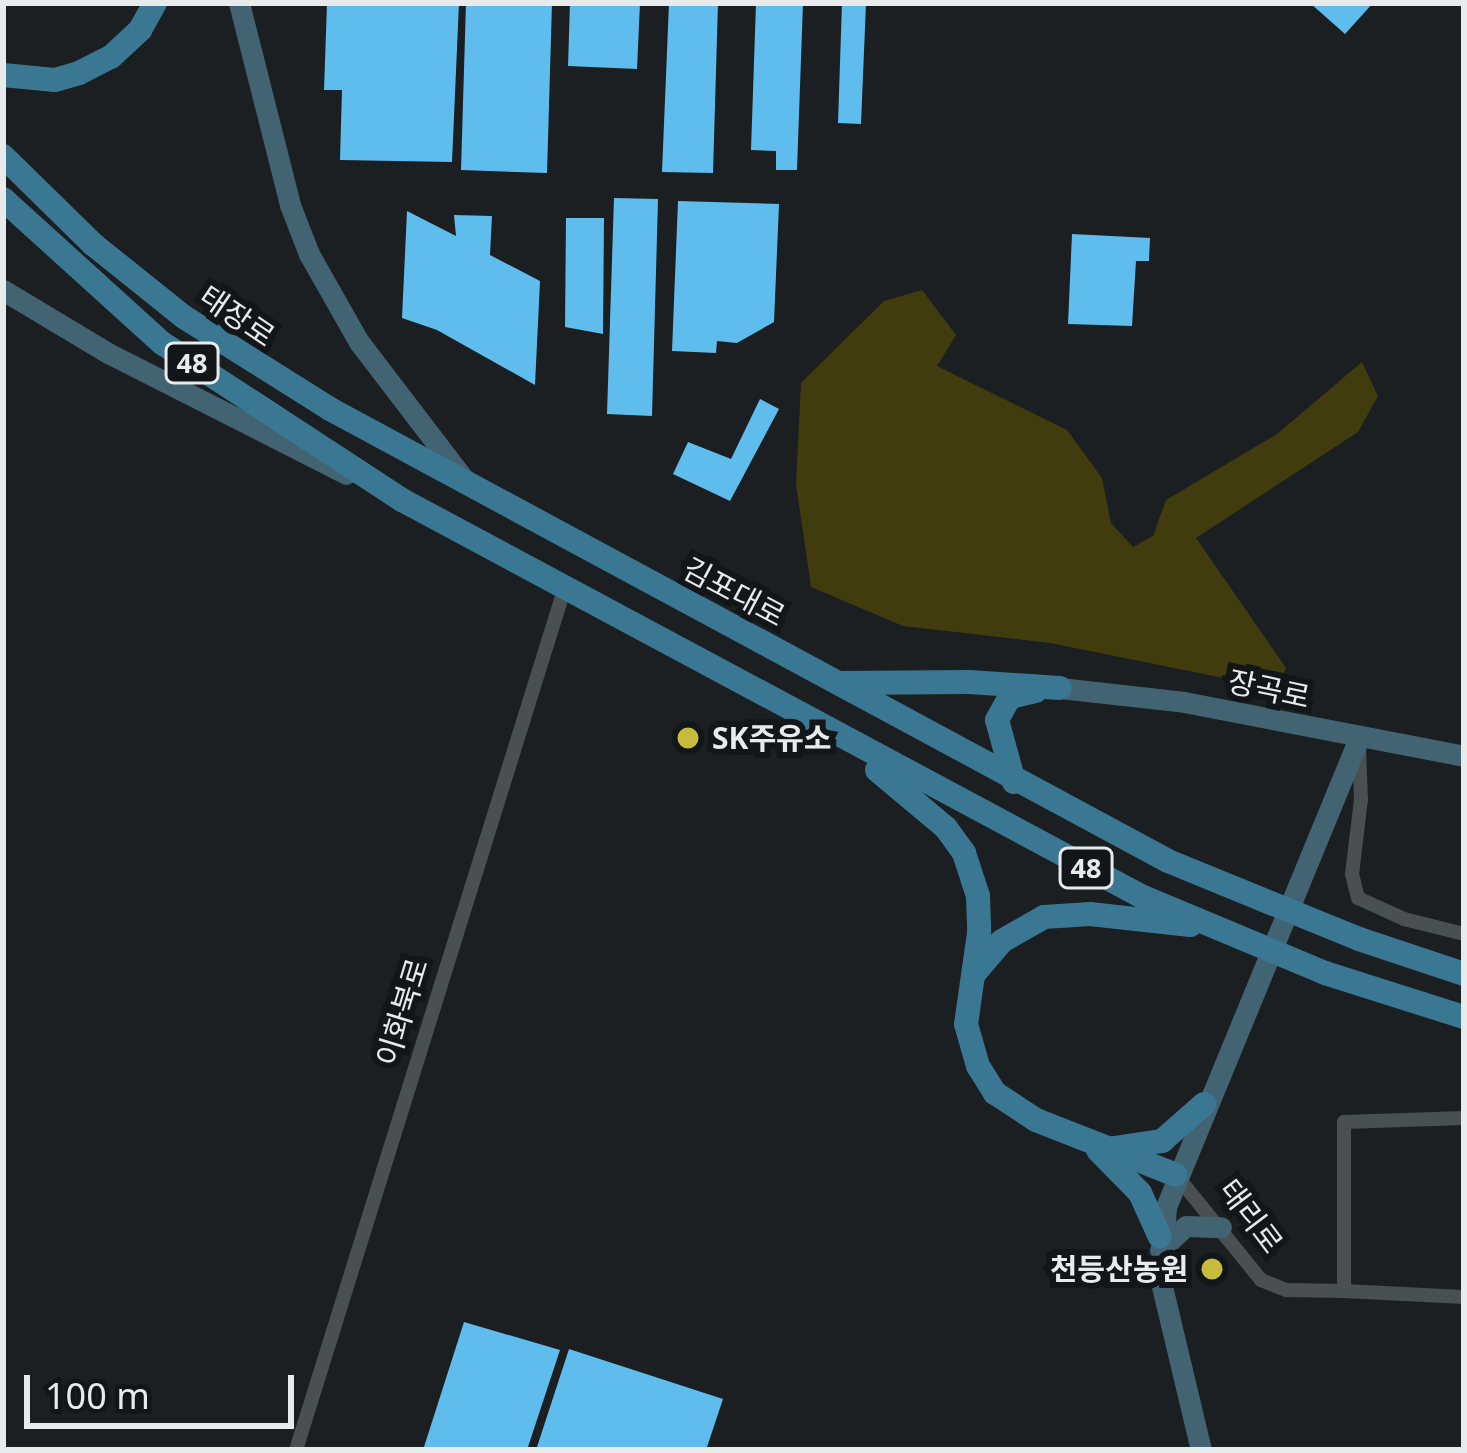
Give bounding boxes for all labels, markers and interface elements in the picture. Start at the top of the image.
street label: 태장로 [193,278,281,354]
road number: 48 [162,342,222,384]
street label: 김포대로 [677,550,791,634]
street label: 장곡로 [1225,663,1313,715]
place label: SK주유소 [712,720,831,756]
marker: SK주유소 [675,725,701,751]
road number: 48 [1056,847,1116,889]
street label: 이화북로 [369,954,435,1070]
street label: 태리로 [1212,1172,1290,1260]
place label: 천등산농원 [1050,1251,1188,1287]
marker: 천등산농원 [1199,1256,1225,1282]
scale bar [30,1351,300,1425]
text: 100 m [45,1371,150,1420]

